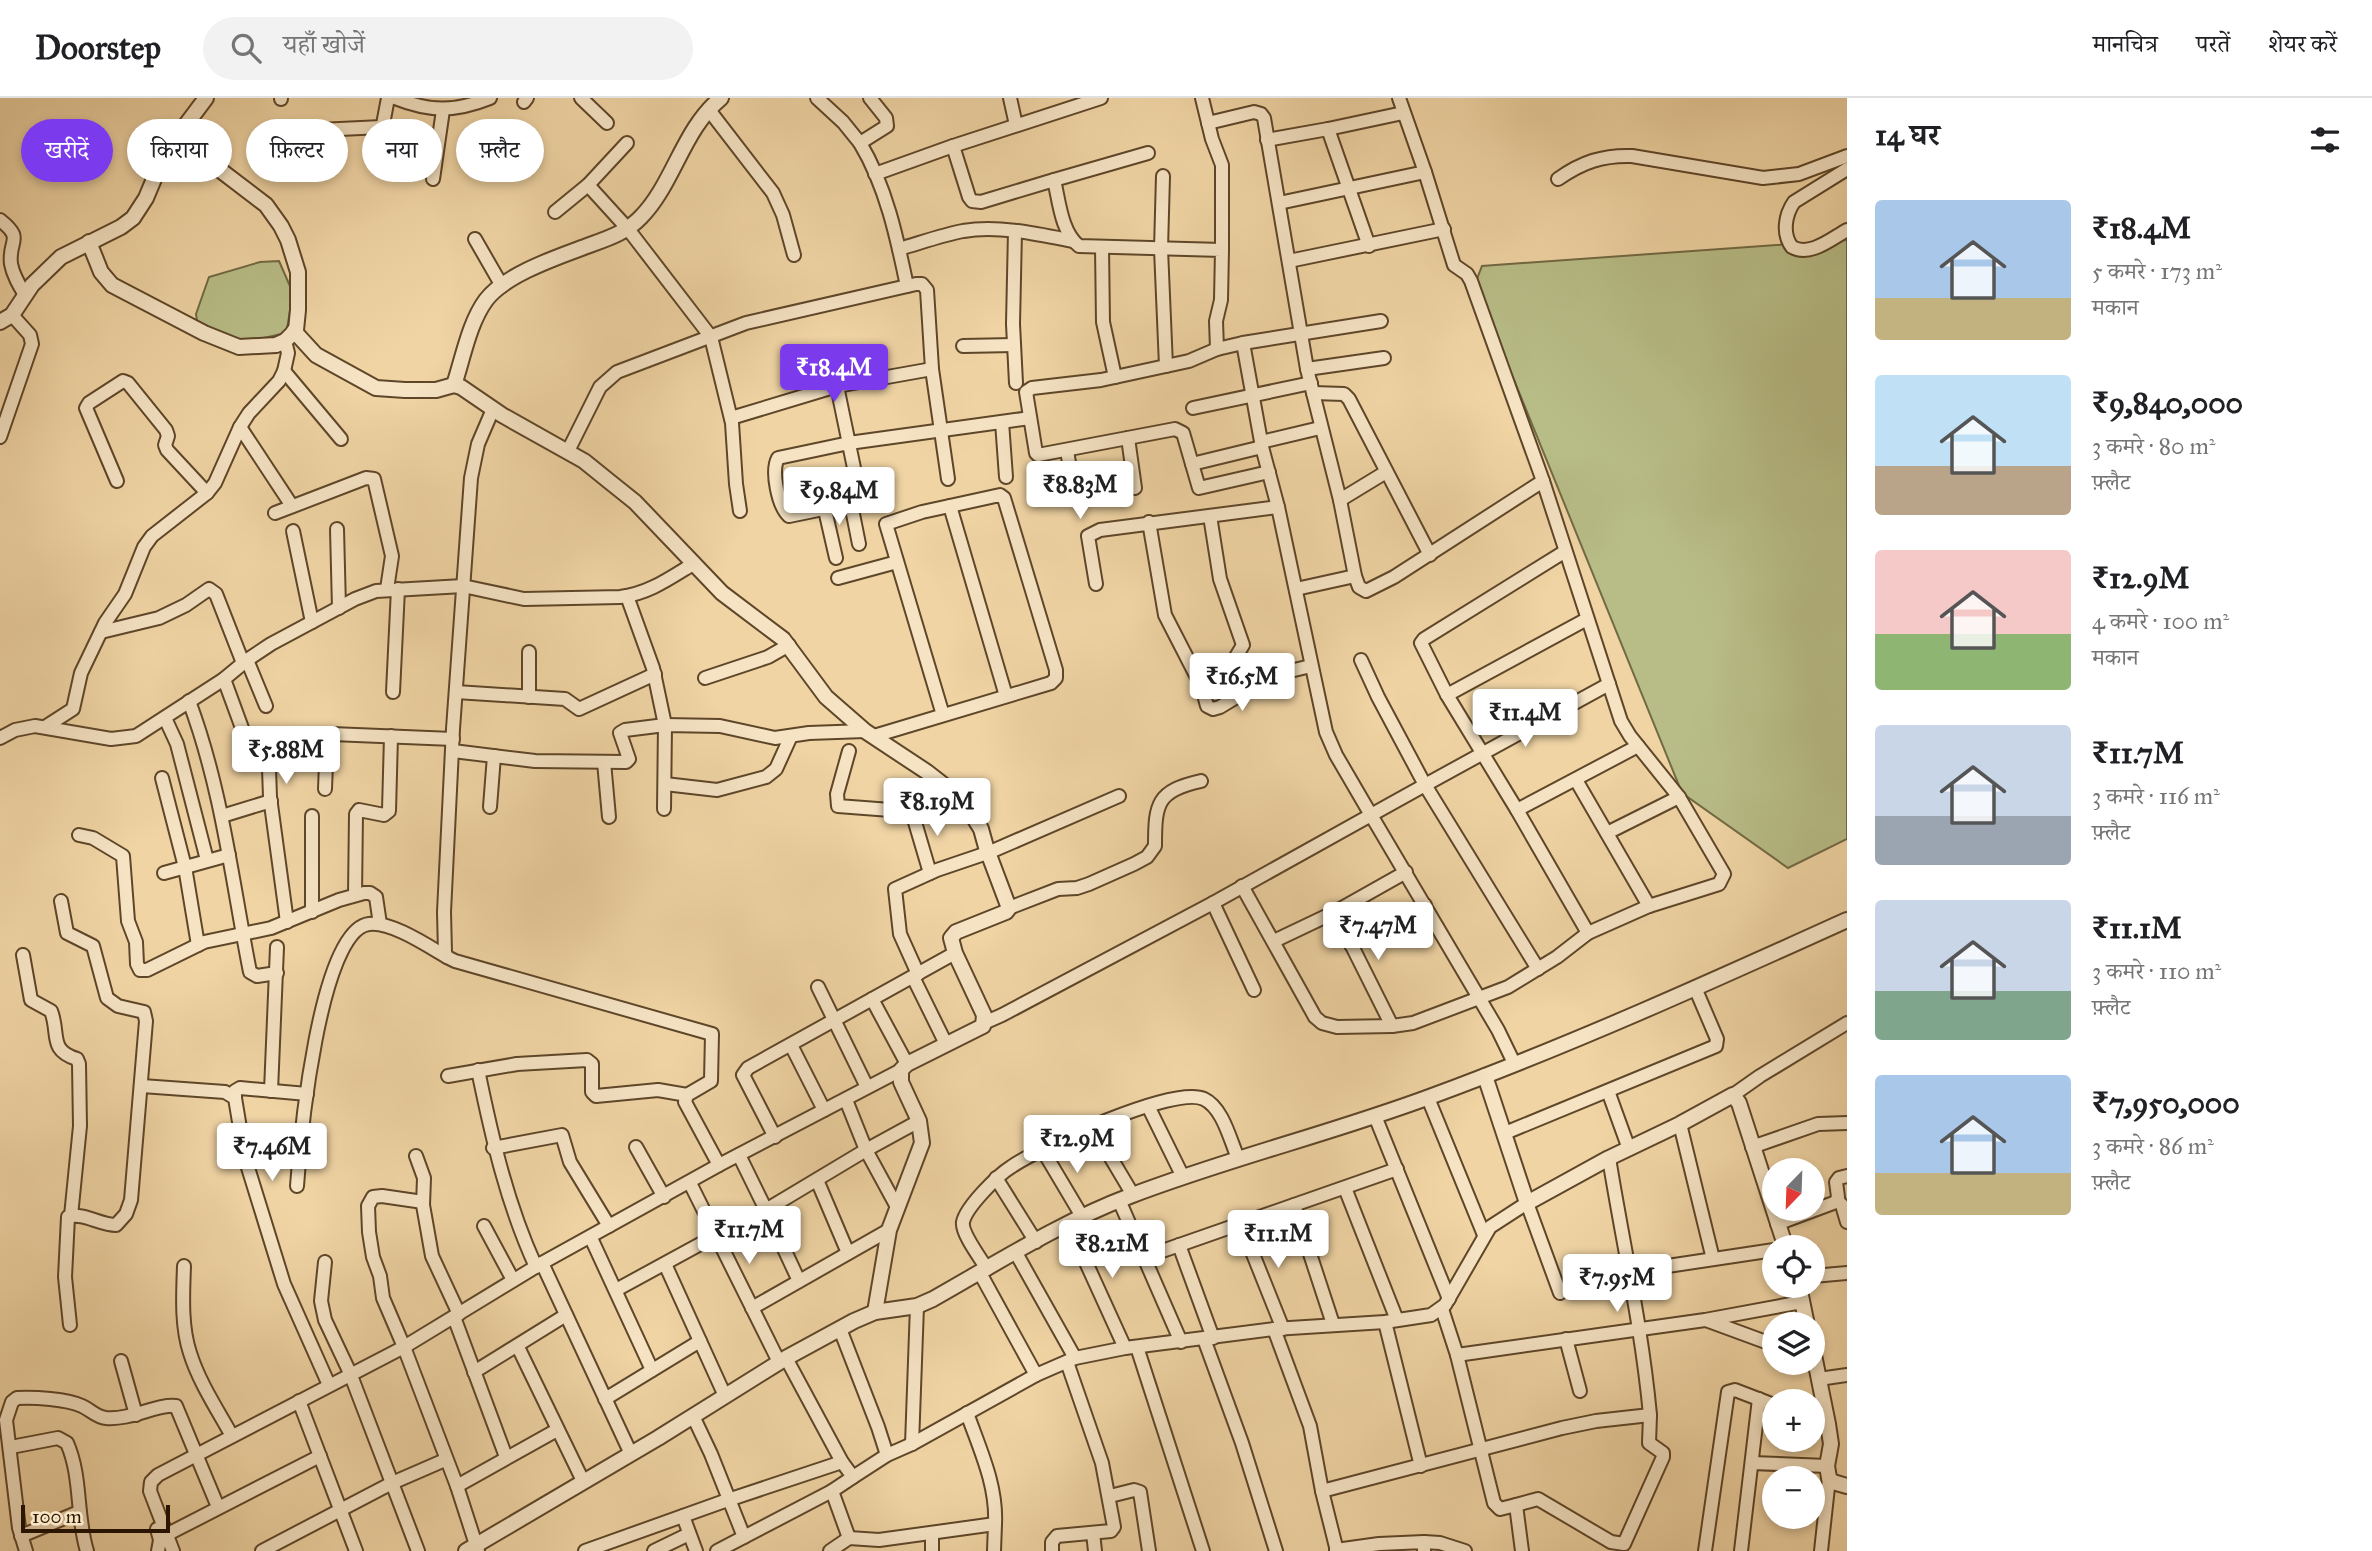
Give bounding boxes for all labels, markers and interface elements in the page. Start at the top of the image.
search box [203,17,693,80]
text: Doorstep [35,28,161,68]
text: यहाँ खोजें [283,28,365,60]
icon: search [227,29,265,67]
text: मानचित्र [2093,29,2158,59]
text: परतें [2196,29,2230,59]
text: शेयर करें [2268,29,2337,59]
text: 14 घर [1875,117,1940,153]
chip: खरीदें [21,119,113,182]
chip: किराया [127,119,232,182]
chip: फ़िल्टर [246,119,348,182]
chip: नया [362,119,442,182]
chip: फ़्लैट [456,119,544,182]
icon: filters [2306,121,2344,159]
text: ₹18.4M [2092,210,2191,246]
icon: home [1931,228,2015,312]
text: 5 कमरे · 173 m² [2092,257,2222,285]
text: मकान [2092,293,2139,321]
pin: ₹18.4M [777,344,891,404]
text: ₹18.4M [796,353,872,381]
text: ₹9,840,000 [2092,385,2243,421]
icon: home [1931,403,2015,487]
text: 3 कमरे · 80 m² [2092,432,2215,460]
pin: ₹8.83M [1023,462,1137,521]
pin: ₹9.84M [782,468,896,527]
text: फ़्लैट [2092,468,2130,496]
text: ₹8.83M [1042,470,1118,498]
text: ₹9.84M [800,476,878,504]
text: ₹12.9M [2092,560,2189,596]
icon: home [1931,578,2015,662]
text: 4 कमरे · 100 m² [2092,607,2229,635]
text: मकान [2092,643,2139,671]
pin: ₹16.5M [1185,654,1299,713]
text: ₹16.5M [1206,662,1278,690]
pin: ₹11.4M [1468,690,1582,749]
text: ₹11.4M [1489,698,1561,726]
pin: ₹5.88M [229,726,343,786]
text: ₹5.88M [248,735,324,763]
text: ₹11.7M [2092,735,2184,771]
icon: home [1931,753,2015,837]
pin: ₹8.19M [880,778,994,838]
text: 3 कमरे · 116 m² [2092,782,2220,810]
text: ₹8.19M [900,787,975,815]
text: फ़्लैट [2092,818,2130,846]
pin: ₹7.47M [1321,902,1435,962]
text: ₹11.1M [2092,910,2182,946]
text: ₹7.47M [1339,911,1417,939]
icon: home [1931,928,2015,1012]
text: 3 कमरे · 110 m² [2092,957,2221,985]
text: फ़्लैट [2092,993,2130,1021]
text: ₹7,950,000 [2092,1085,2240,1121]
icon: home [1931,1103,2015,1187]
pin: ₹12.9M [1020,1116,1134,1175]
pin: ₹7.46M [215,1124,329,1183]
text: ₹12.9M [1040,1124,1114,1152]
text: ₹7.46M [233,1132,311,1160]
text: 3 कमरे · 86 m² [2092,1132,2214,1160]
north arrow [1762,1158,1825,1222]
map controls [1762,1158,1825,1529]
text: फ़्लैट [2092,1168,2130,1196]
pin: ₹11.7M [692,1206,806,1266]
pin: ₹11.1M [1221,1210,1335,1270]
text: ₹11.7M [714,1215,784,1243]
text: ₹11.1M [1244,1219,1312,1247]
pin: ₹8.21M [1055,1220,1169,1280]
text: ₹8.21M [1075,1229,1149,1257]
button: locate [1762,1235,1825,1298]
pin: ₹7.95M [1560,1254,1674,1314]
text: ₹7.95M [1579,1263,1655,1291]
button: layers [1762,1312,1825,1375]
button: + [1762,1389,1825,1452]
button: − [1762,1466,1825,1529]
scale bar [21,1502,170,1534]
text: 100 m [32,1505,82,1528]

